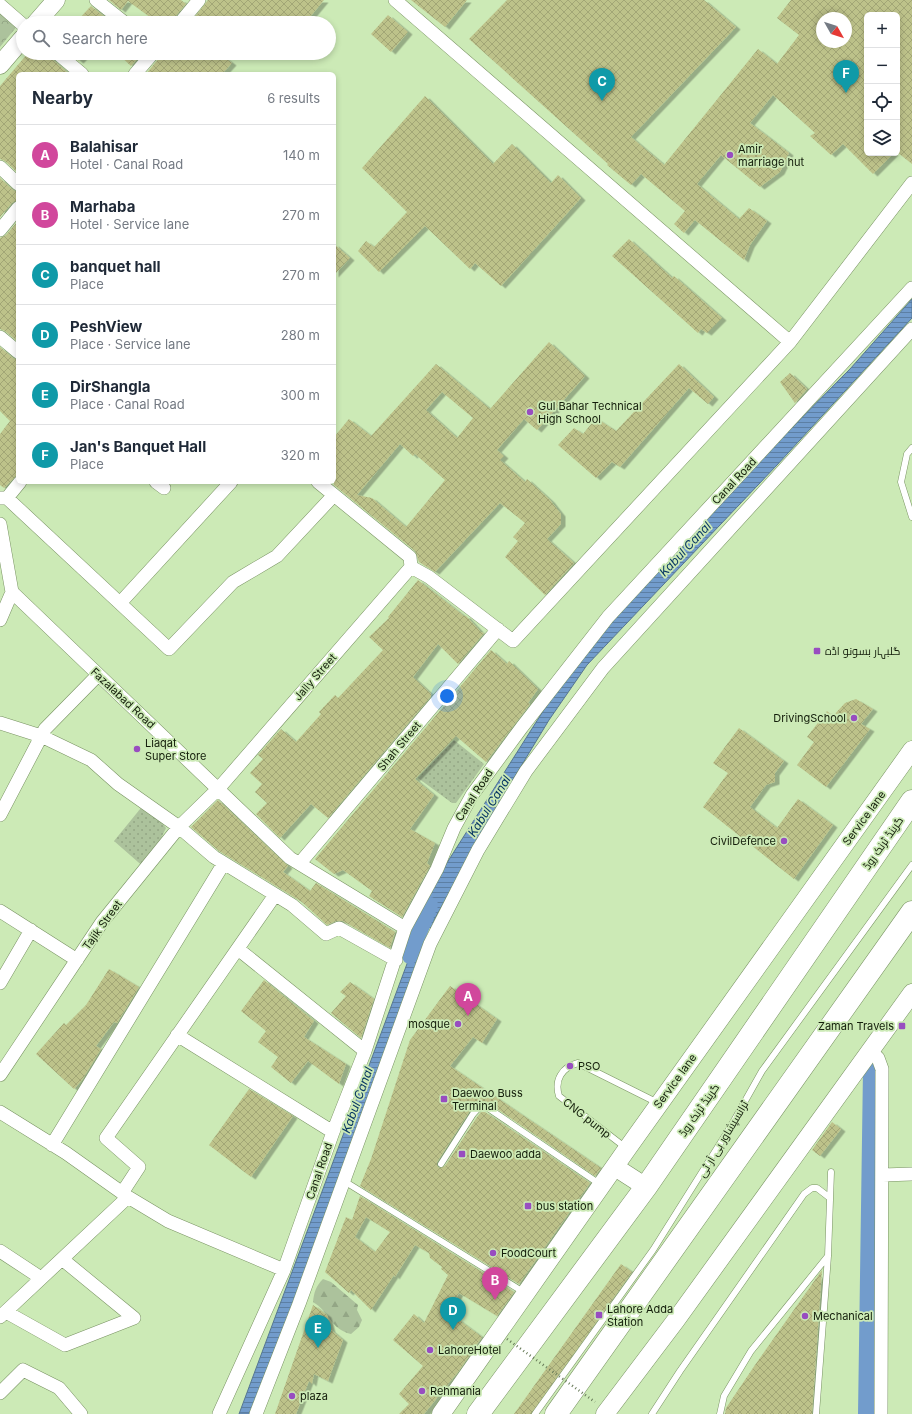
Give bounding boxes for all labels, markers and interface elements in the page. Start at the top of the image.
north arrow [816,12,852,48]
map controls [864,12,900,156]
button: + [864,12,900,48]
search box [16,16,336,60]
icon: search [30,27,52,49]
text: Search here [62,29,148,48]
button: − [864,48,900,84]
pin: F [833,60,859,93]
pin: C [589,68,615,101]
button: locate [864,84,900,120]
text: Nearby [32,88,93,108]
text: 6 results [267,90,320,106]
button: layers [864,120,900,156]
text: Balahisar [70,137,138,156]
place label: Amir marriage hut [738,142,805,169]
text: A [40,147,50,163]
text: 140 m [283,147,320,163]
marker: Amir marriage hut [725,150,735,160]
text: Hotel · Canal Road [70,156,183,172]
text: Marhaba [70,197,135,216]
text: B [41,207,49,223]
text: 270 m [282,207,320,223]
text: Hotel · Service lane [70,216,189,232]
text: banquet hall [70,257,161,276]
text: C [40,267,50,283]
text: 270 m [282,267,320,283]
text: Place [70,276,104,292]
text: PeshView [70,317,142,336]
text: D [40,327,50,343]
text: 280 m [281,327,320,343]
text: Place · Service lane [70,336,191,352]
text: DirShangla [70,377,150,396]
text: E [41,387,49,403]
text: 300 m [281,387,320,403]
text: Place · Canal Road [70,396,185,412]
place label: Gul Bahar Technical High School [538,399,642,426]
marker: Gul Bahar Technical High School [525,407,535,417]
text: Jan's Banquet Hall [70,437,206,456]
text: F [41,447,49,463]
text: 320 m [281,447,320,463]
street label: Canal Road [709,455,759,507]
text: Place [70,456,104,472]
water label: Kabul Canal [656,519,714,579]
place label: گلبہار بسونو اڈہ [825,644,900,659]
marker: گلبہار بسونو اڈہ [812,646,822,656]
street label: Jally Street [291,650,340,704]
street label: Fazalabad Road [88,665,158,731]
your location [437,686,457,706]
place label: DrivingSchool [773,711,846,725]
marker: DrivingSchool [849,713,859,723]
street label: Shah Street [374,718,424,774]
place label: Liaqat Super Store [145,736,206,763]
marker: Liaqat Super Store [132,744,142,754]
street label: Canal Road [452,766,496,824]
water label: Kabul Canal [464,773,514,839]
street label: Service lane [839,788,889,848]
street label: گرینڈ ٹرنک روڈ [860,814,906,872]
place label: CivilDefence [710,834,776,848]
marker: CivilDefence [779,836,789,846]
street label: Tajik Street [79,897,125,953]
pin: A [455,983,481,1016]
place label: mosque [408,1017,450,1031]
marker: mosque [453,1019,463,1029]
place label: Zaman Travels [818,1019,894,1033]
marker: Zaman Travels [897,1021,907,1031]
street label: Service lane [650,1051,700,1111]
place label: PSO [578,1059,601,1073]
marker: PSO [565,1061,575,1071]
water label: Kabul Canal [338,1065,376,1135]
street label: گرینڈ ٹرنک روڈ [676,1081,722,1139]
place label: Daewoo Buss Terminal [452,1086,523,1113]
marker: Daewoo Buss Terminal [439,1094,449,1104]
street label: CNG pump [560,1095,614,1141]
street label: ٹرانسپشاور بی آر ٹی [695,1098,751,1180]
street label: Canal Road [303,1141,335,1201]
place label: Daewoo adda [470,1147,541,1161]
marker: Daewoo adda [457,1149,467,1159]
place label: bus station [536,1199,593,1213]
marker: bus station [523,1201,533,1211]
place label: FoodCourt [501,1246,556,1260]
marker: FoodCourt [488,1248,498,1258]
pin: B [482,1267,508,1300]
pin: D [440,1297,466,1330]
place label: Lahore Adda Station [607,1302,673,1329]
place label: Mechanical [813,1309,873,1323]
marker: Lahore Adda Station [594,1310,604,1320]
marker: Mechanical [800,1311,810,1321]
pin: E [305,1315,331,1348]
place label: LahoreHotel [438,1343,501,1357]
marker: LahoreHotel [425,1345,435,1355]
place label: Rehmania [430,1384,481,1398]
marker: Rehmania [417,1386,427,1396]
place label: plaza [300,1389,328,1403]
marker: plaza [287,1391,297,1401]

